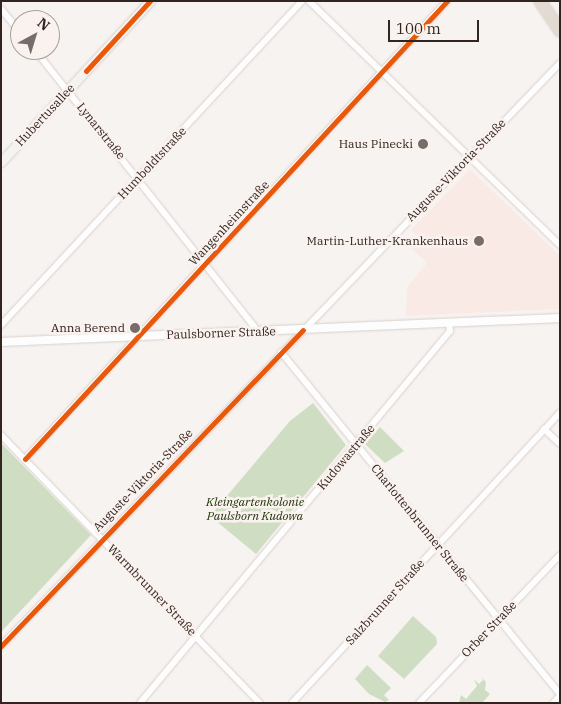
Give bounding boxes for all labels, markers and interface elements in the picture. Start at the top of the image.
north arrow [10,10,60,60]
scale bar [391,10,482,42]
text: N [34,14,54,35]
text: 100 m [396,19,441,38]
street label: Hubertusallee [12,81,78,149]
street label: Lynarstraße [74,100,128,162]
street label: Auguste-Viktoria-Straße [403,116,509,224]
street label: Humboldtstraße [115,124,189,202]
place label: Haus Pinecki [339,137,413,151]
marker: Haus Pinecki [417,138,429,150]
street label: Wangenheimstraße [186,178,272,268]
place label: Martin-Luther-Krankenhaus [307,234,468,248]
marker: Martin-Luther-Krankenhaus [472,234,486,248]
place label: Anna Berend [51,321,125,335]
marker: Anna Berend [129,322,141,334]
street label: Paulsborner Straße [166,324,276,342]
street label: Kudowastraße [314,421,378,493]
street label: Auguste-Viktoria-Straße [90,426,196,534]
street label: Charlottenbrunner Straße [368,461,472,585]
park label: Kleingartenkolonie Paulsborn Kudowa [206,495,304,523]
street label: Warmbrunner Straße [105,541,199,639]
street label: Salzbrunner Straße [343,556,427,648]
street label: Orber Straße [458,598,520,660]

